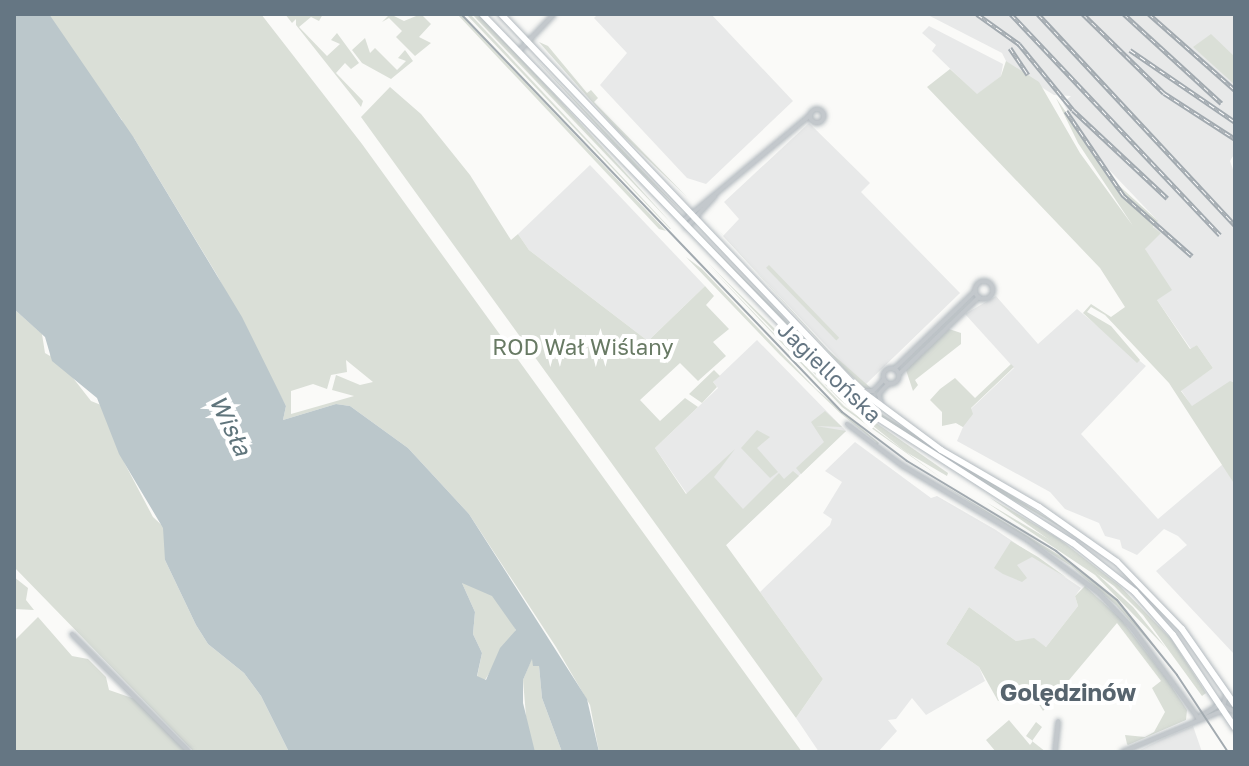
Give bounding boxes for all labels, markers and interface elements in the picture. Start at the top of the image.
street label: Jagiellońska [773,316,887,428]
park label: ROD Wał Wiślany [492,334,674,360]
water label: Wisła [204,390,258,460]
district label: Golędzinów [1000,678,1136,706]

